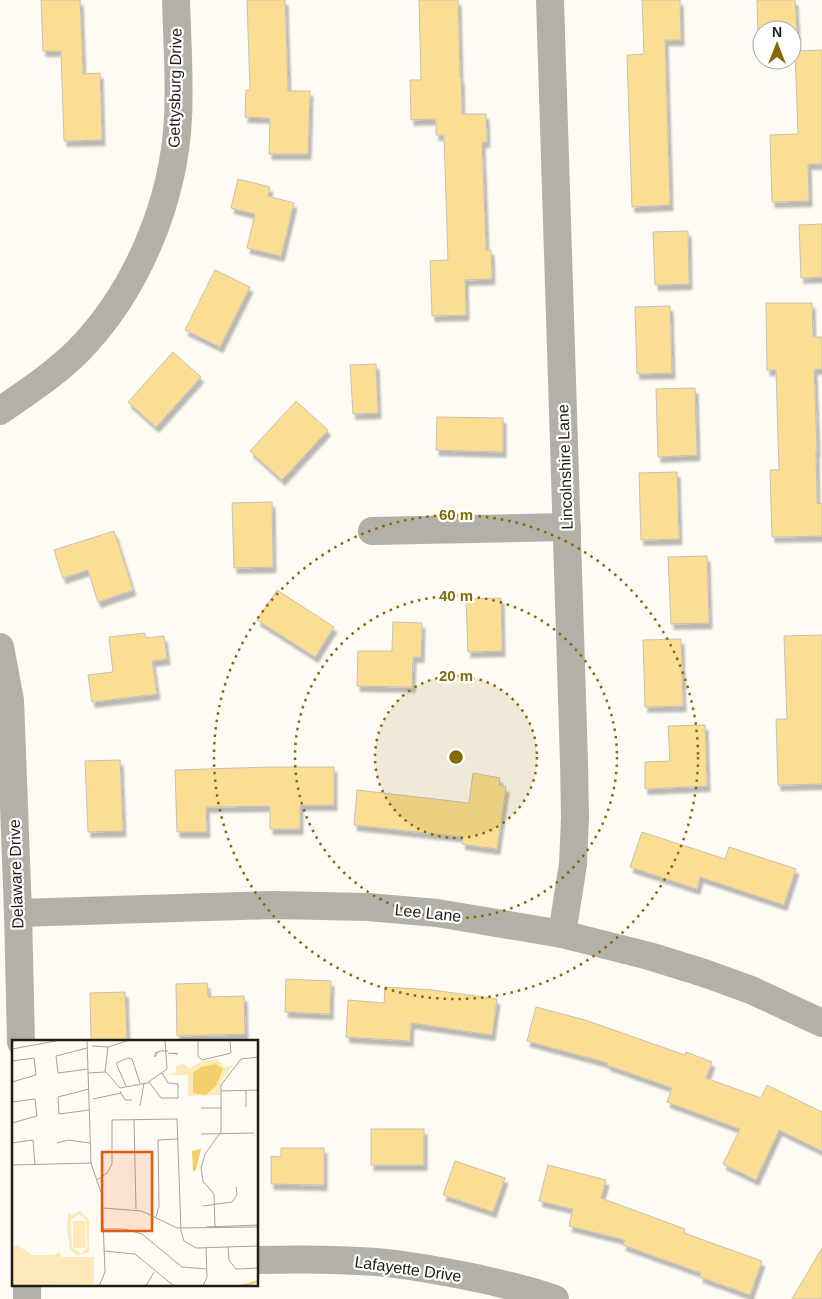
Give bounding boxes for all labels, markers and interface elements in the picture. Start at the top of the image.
north arrow [752,20,802,70]
text: N [772,24,782,40]
street label: Gettysburg Drive [165,28,185,148]
street label: Lincolnshire Lane [554,404,576,530]
text: 60 m [439,506,473,523]
text: 40 m [439,587,473,604]
text: 20 m [439,667,473,684]
centre of rings [447,748,465,766]
street label: Delaware Drive [6,819,26,929]
street label: Lee Lane [394,901,462,925]
inset map [12,1040,259,1286]
street label: Lafayette Drive [354,1253,463,1285]

